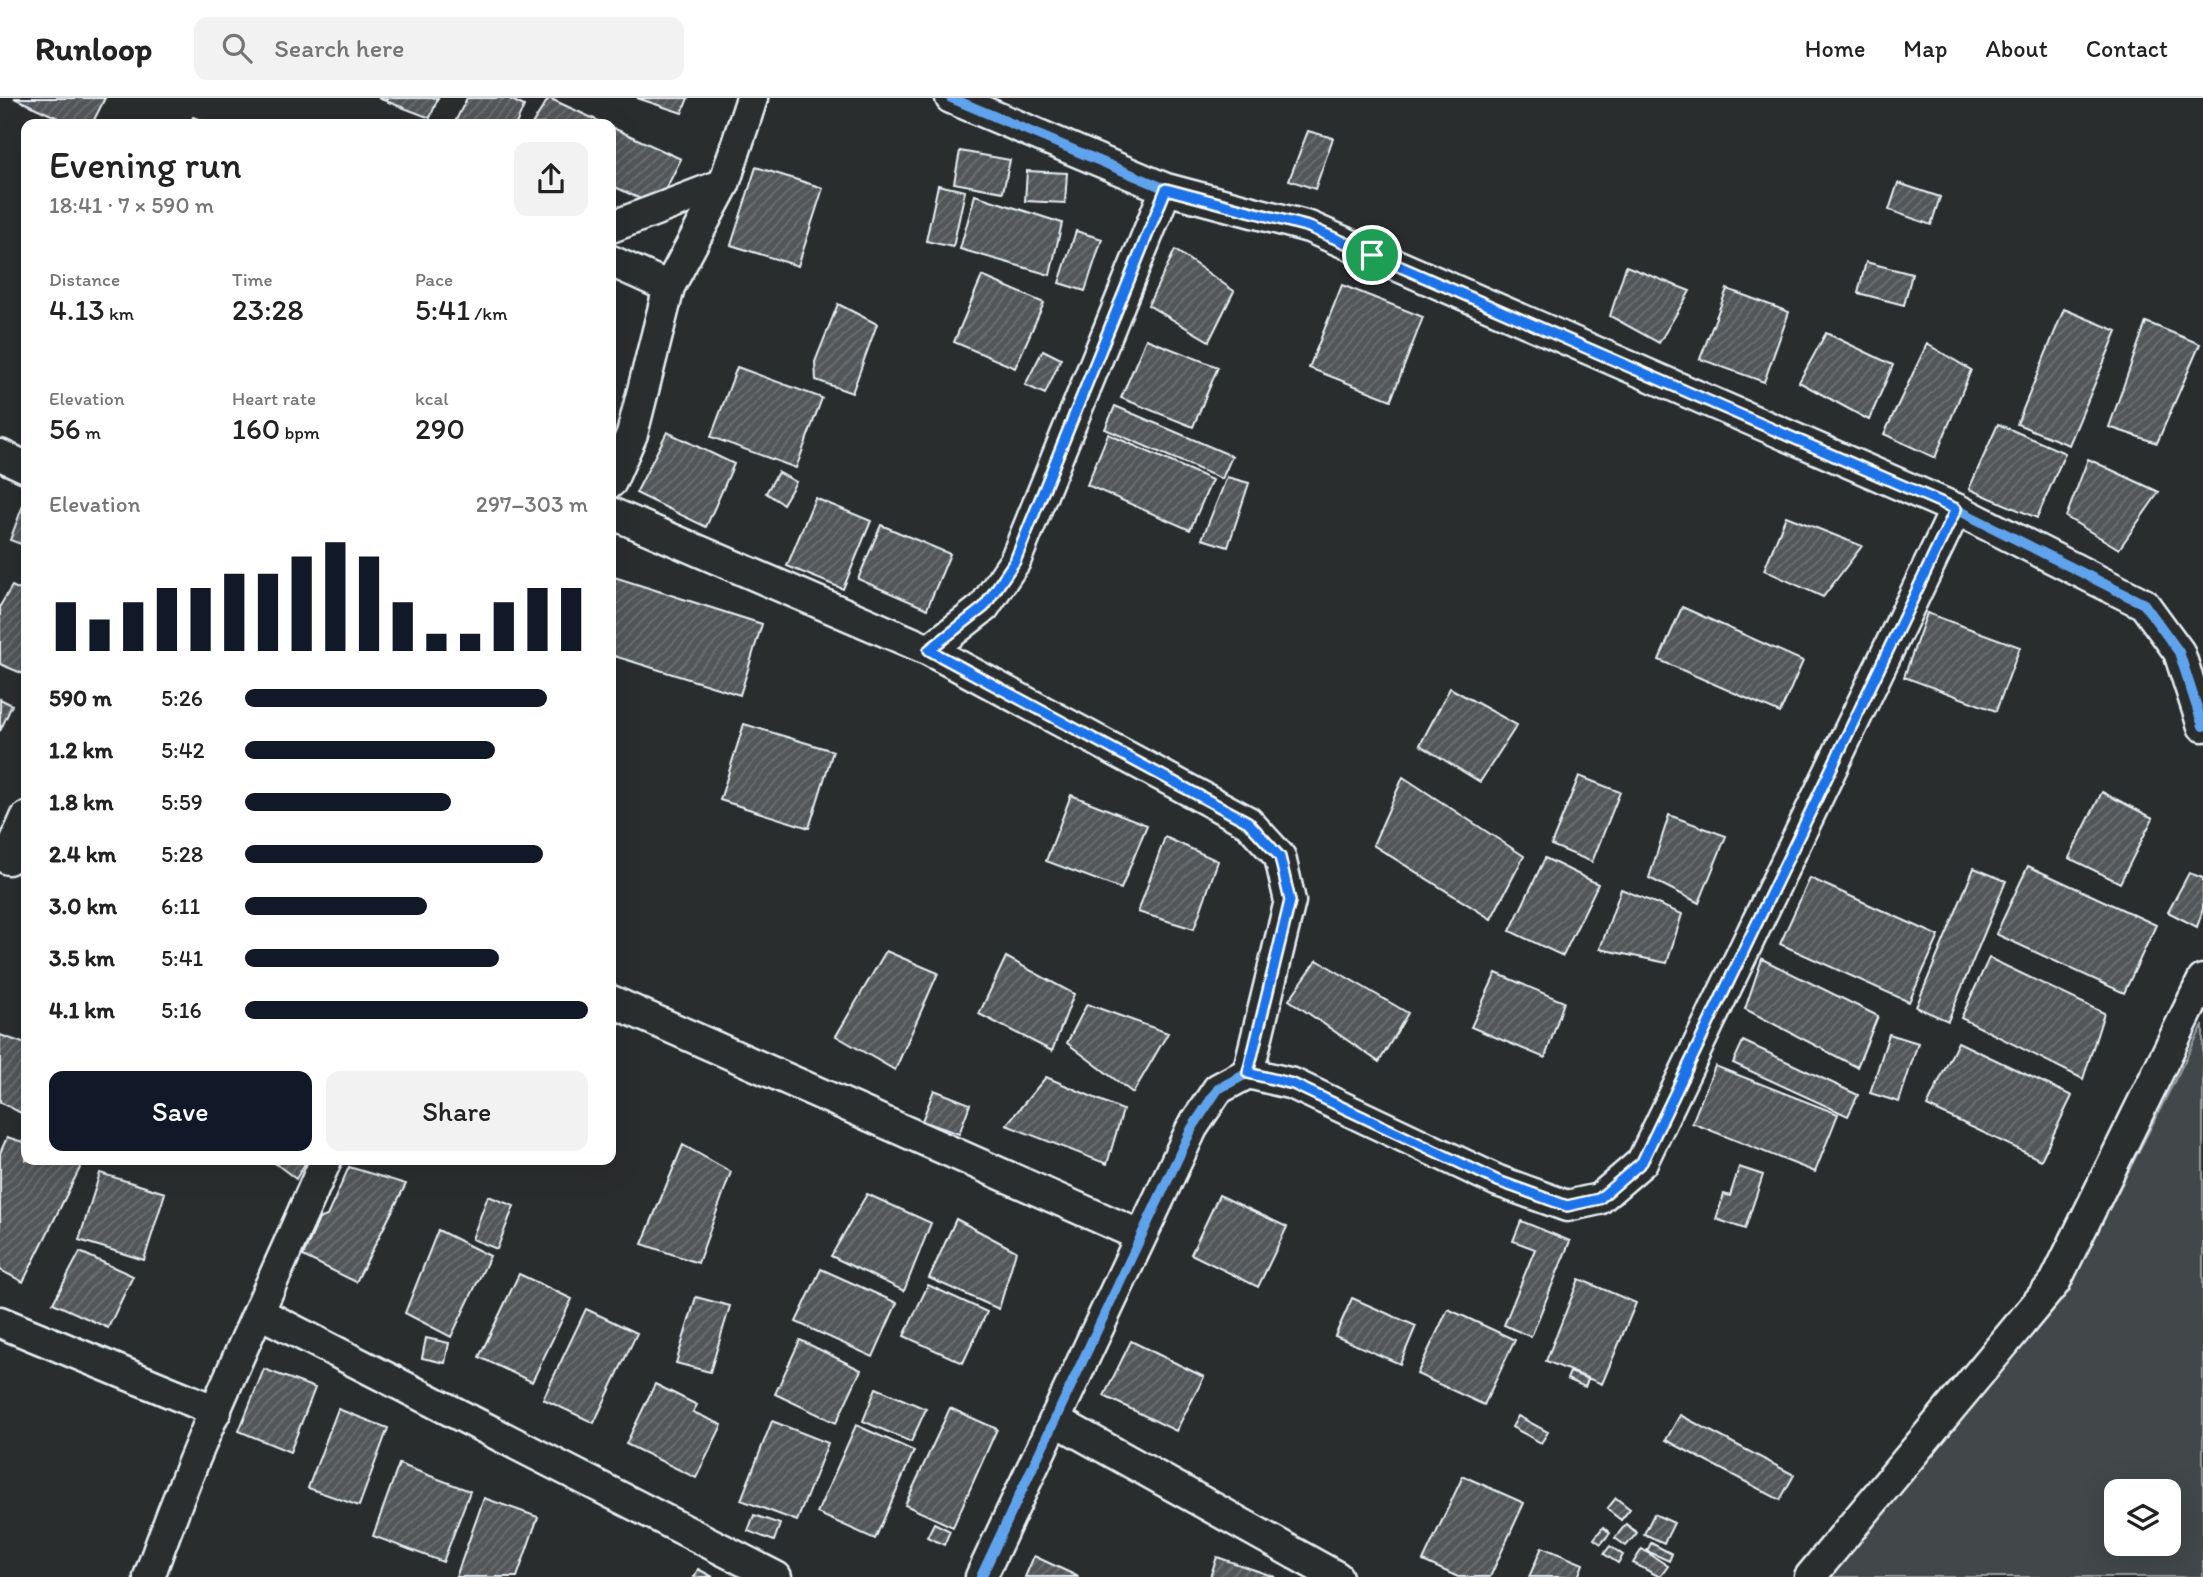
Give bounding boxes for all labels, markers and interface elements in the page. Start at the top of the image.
search box [194,17,684,80]
text: Runloop [35,29,152,68]
icon: search [218,29,256,67]
text: Search here [274,32,405,64]
text: Home [1805,34,1865,63]
text: Map [1903,34,1947,63]
text: About [1985,34,2048,63]
text: Contact [2086,34,2168,63]
text: Evening run [49,142,242,188]
button: share [514,142,588,216]
text: 18:41 · 7 × 590 m [49,191,214,219]
pin [1342,225,1402,285]
icon: arrive [1353,236,1391,274]
text: Distance [49,268,120,291]
text: Time [232,268,273,291]
text: Pace [415,268,453,291]
text: 4.13 [49,291,105,328]
text: 23:28 [232,291,304,328]
text: 5:41 [415,291,470,328]
text: km [105,302,134,325]
text: /km [470,302,507,325]
text: Elevation [49,387,125,410]
text: Heart rate [232,387,316,410]
text: kcal [415,387,449,410]
text: 56 [49,410,81,447]
text: 160 [232,410,280,447]
text: 290 [415,410,465,447]
text: m [81,421,101,444]
text: bpm [280,421,320,444]
text: Elevation [49,490,140,518]
text: 297–303 m [476,490,588,518]
text: 590 m [49,684,112,712]
text: 5:26 [161,684,203,712]
text: 1.2 km [49,736,113,764]
text: 5:42 [161,736,205,764]
text: 1.8 km [49,788,114,816]
text: 5:59 [161,788,203,816]
text: 2.4 km [49,840,116,868]
text: 5:28 [161,840,203,868]
text: 3.0 km [49,892,117,920]
text: 6:11 [161,892,200,920]
text: 3.5 km [49,944,115,972]
text: 5:41 [161,944,203,972]
text: 4.1 km [49,996,115,1024]
text: 5:16 [161,996,202,1024]
button: Save [49,1071,312,1151]
button: Share [326,1071,588,1151]
map controls [2104,1479,2181,1556]
button: layers [2104,1479,2181,1556]

